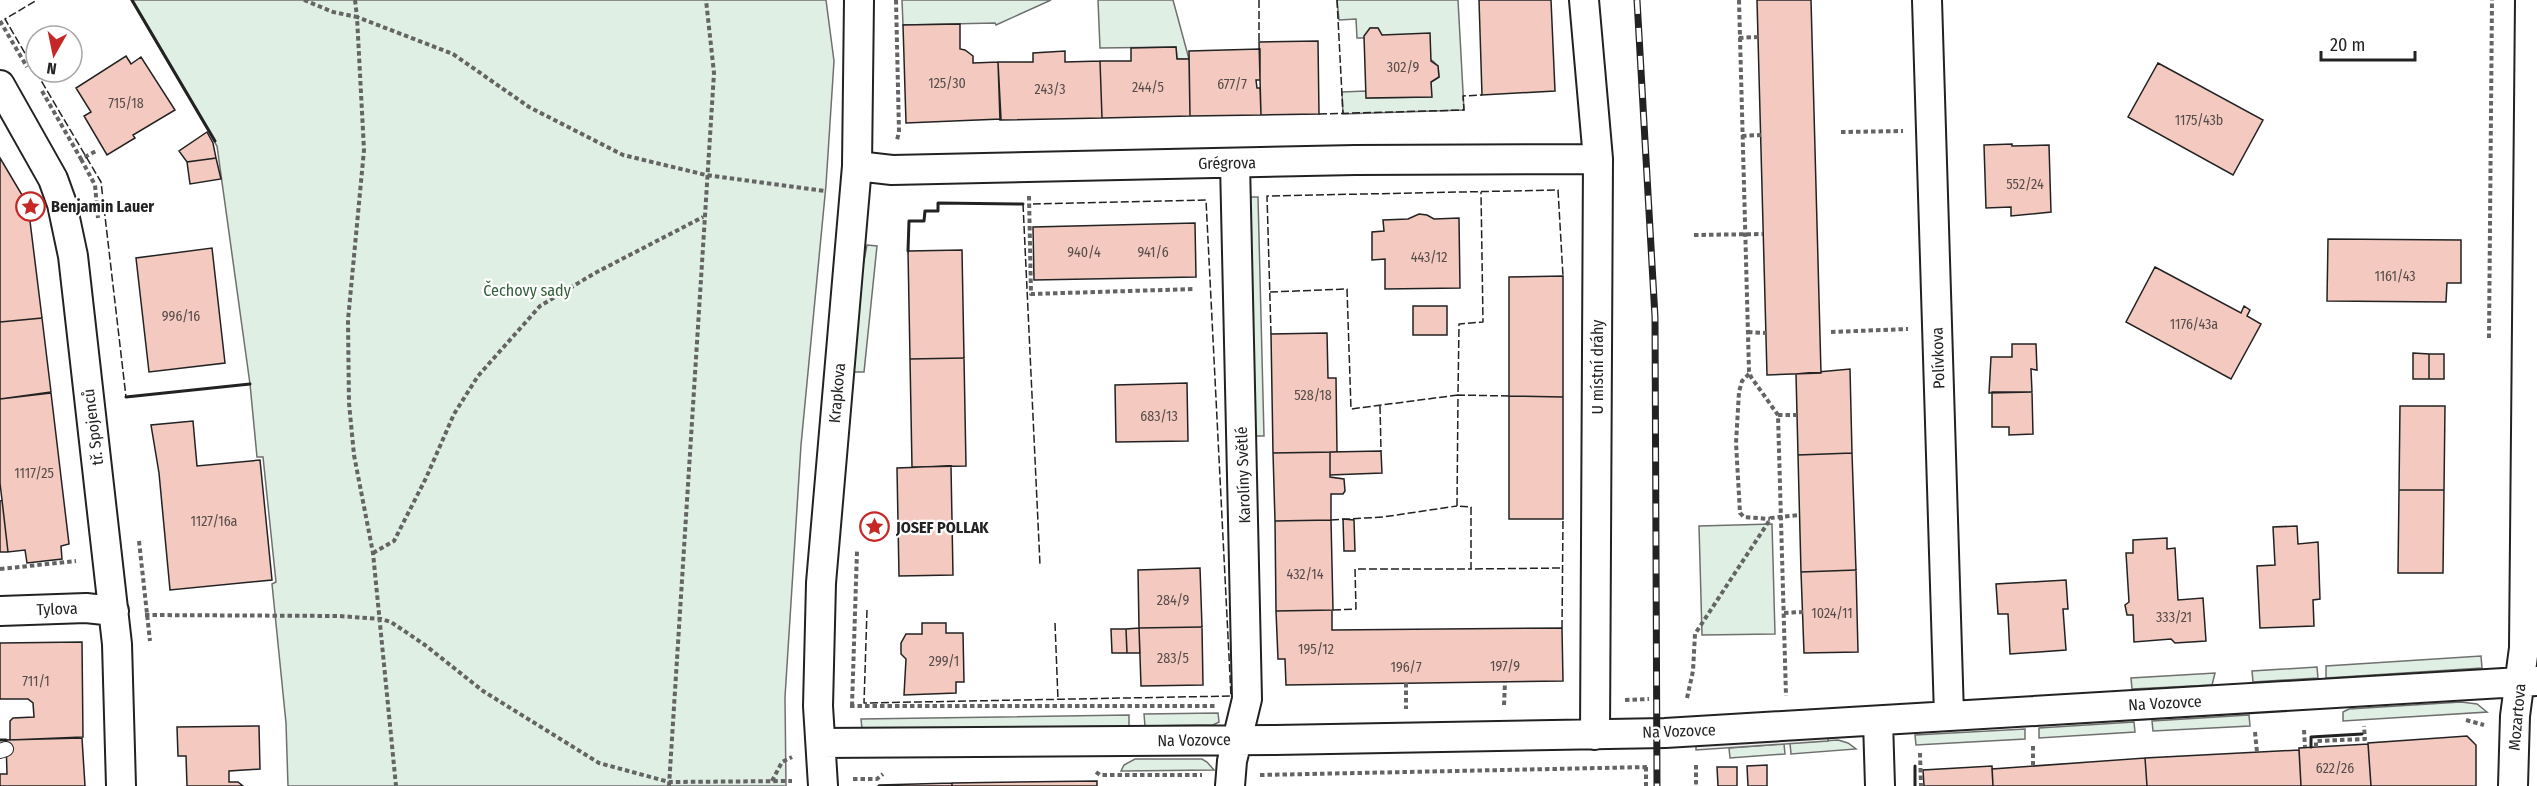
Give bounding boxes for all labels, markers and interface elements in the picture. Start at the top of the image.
north arrow [24,24,84,84]
scale bar [2321,24,2416,62]
text: 20 m [2330,34,2365,56]
text: N [46,58,58,78]
house number: 302/9 [1387,59,1419,76]
house number: 125/30 [928,75,966,92]
house number: 677/7 [1217,76,1247,93]
house number: 244/5 [1132,79,1164,96]
house number: 243/3 [1035,81,1065,98]
house number: 715/18 [108,95,144,112]
house number: 1175/43b [2175,112,2223,129]
street label: Grégrova [1198,153,1256,173]
house number: 552/24 [2006,176,2044,193]
place icon: Benjamin Lauer [14,190,46,222]
place label: Benjamin Lauer [51,197,154,216]
house number: 940/4 [1067,244,1101,261]
house number: 941/6 [1137,244,1169,261]
house number: 443/12 [1411,249,1447,266]
house number: 1161/43 [2374,268,2416,285]
park label: Čechovy sady [483,280,572,300]
house number: 996/16 [162,308,200,325]
house number: 1176/43a [2170,316,2218,333]
street label: U místní dráhy [1588,319,1607,414]
street label: Polívkova [1927,326,1949,389]
street label: Krapkova [825,362,849,424]
house number: 528/18 [1294,387,1332,404]
street label: tř. Spojenců [79,388,107,466]
house number: 683/13 [1140,408,1178,425]
street label: Karolíny Světlé [1232,426,1254,524]
house number: 1117/25 [14,465,54,482]
place icon: JOSEF POLLAK [859,511,891,543]
house number: 1127/16a [191,513,238,530]
place label: JOSEF POLLAK [895,518,989,537]
house number: 432/14 [1287,566,1324,583]
house number: 284/9 [1157,592,1189,609]
street label: Tylova [36,599,78,619]
house number: 1024/11 [1811,605,1853,622]
house number: 333/21 [2156,609,2192,626]
house number: 195/12 [1298,641,1334,658]
house number: 283/5 [1157,650,1189,667]
house number: 299/1 [929,653,959,670]
house number: 197/9 [1490,658,1520,675]
house number: 196/7 [1390,659,1422,676]
house number: 711/1 [22,673,50,690]
street label: Mozartova [2505,682,2529,751]
street label: Na Vozovce [2128,692,2202,714]
street label: Na Vozovce [1642,720,1716,742]
street label: Na Vozovce [1157,730,1231,750]
house number: 622/26 [2316,760,2354,777]

